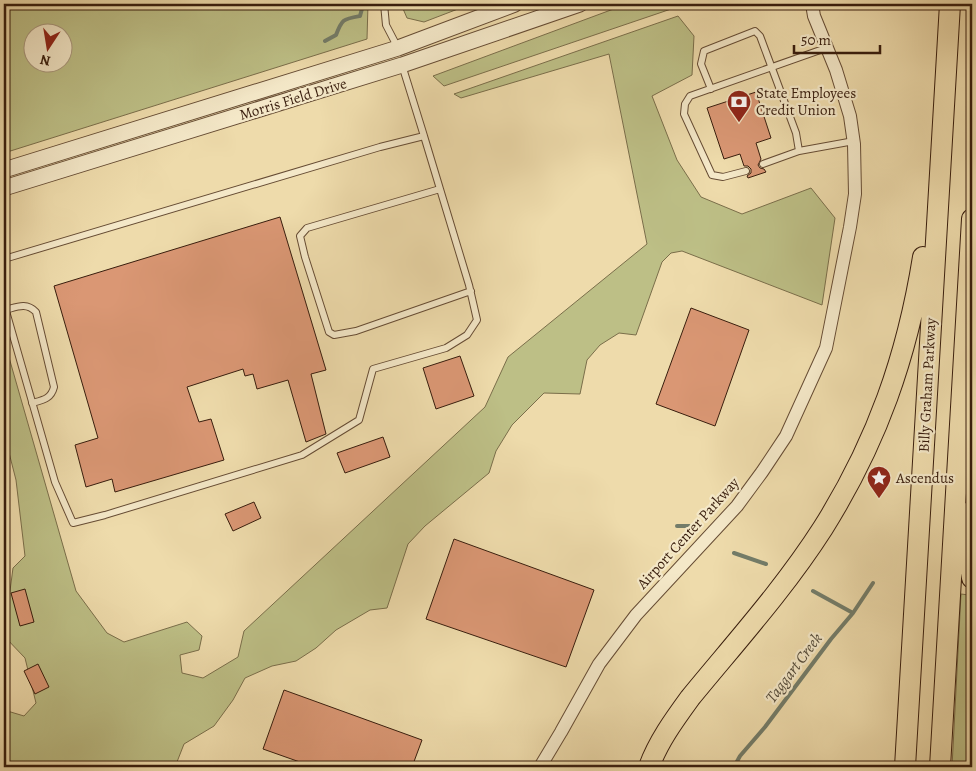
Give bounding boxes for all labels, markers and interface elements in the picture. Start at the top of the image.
north arrow [22,22,72,72]
scale bar [794,22,880,54]
text: 50 m [801,30,831,50]
text: N [38,50,52,71]
street label: Morris Field Drive [237,73,349,125]
place label: State Employees Credit Union [756,83,856,120]
bank icon: State Employees Credit Union [726,89,752,123]
street label: Billy Graham Parkway [913,317,941,453]
place icon: Ascendus [866,465,892,499]
place label: Ascendus [895,468,954,488]
street label: Airport Center Parkway [632,473,744,594]
water label: Taggart Creek [760,628,828,708]

